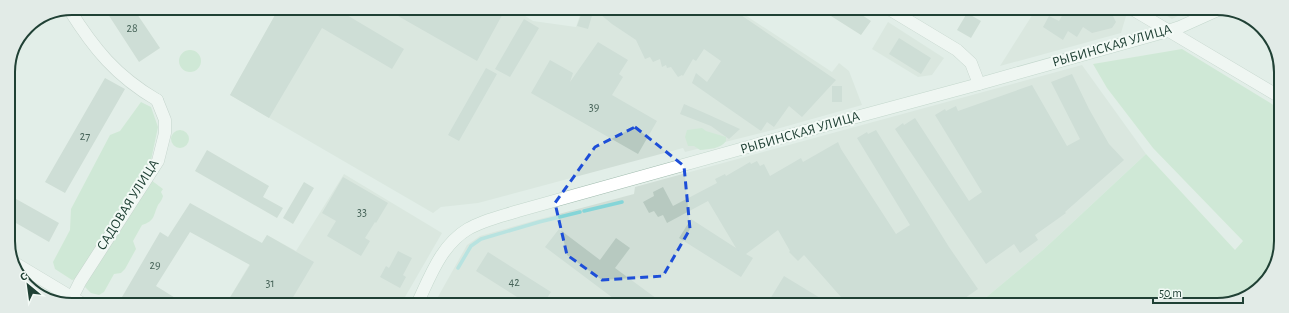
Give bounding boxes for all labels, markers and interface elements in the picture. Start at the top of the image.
house number: 28 [126,22,138,34]
street label: РЫБИНСКАЯ УЛИЦА [1051,22,1173,70]
house number: 39 [589,101,600,113]
street label: РЫБИНСКАЯ УЛИЦА [739,109,861,157]
house number: 27 [80,130,90,142]
street label: САДОВАЯ УЛИЦА [94,157,162,253]
house number: 33 [357,206,367,218]
house number: 29 [149,259,161,271]
north arrow [8,265,48,305]
text: С [18,270,29,283]
house number: 42 [508,276,520,288]
house number: 31 [265,277,275,289]
scale bar [1153,279,1243,305]
text: 50 m [1159,287,1182,299]

